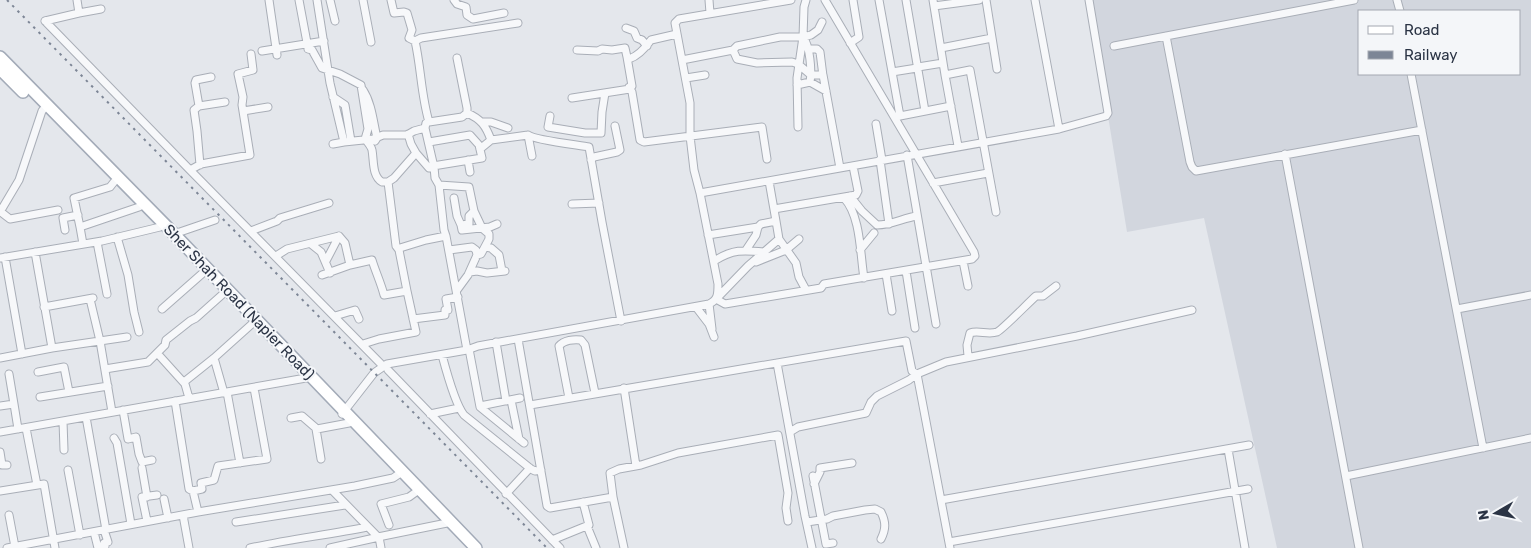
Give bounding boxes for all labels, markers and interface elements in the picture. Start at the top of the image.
legend [1358,10,1521,75]
text: Road [1404,21,1440,39]
text: Railway [1404,46,1458,64]
street label: Sher Shah Road (Napier Road) [160,221,318,383]
north arrow [1471,488,1521,538]
text: N [1474,509,1493,521]

